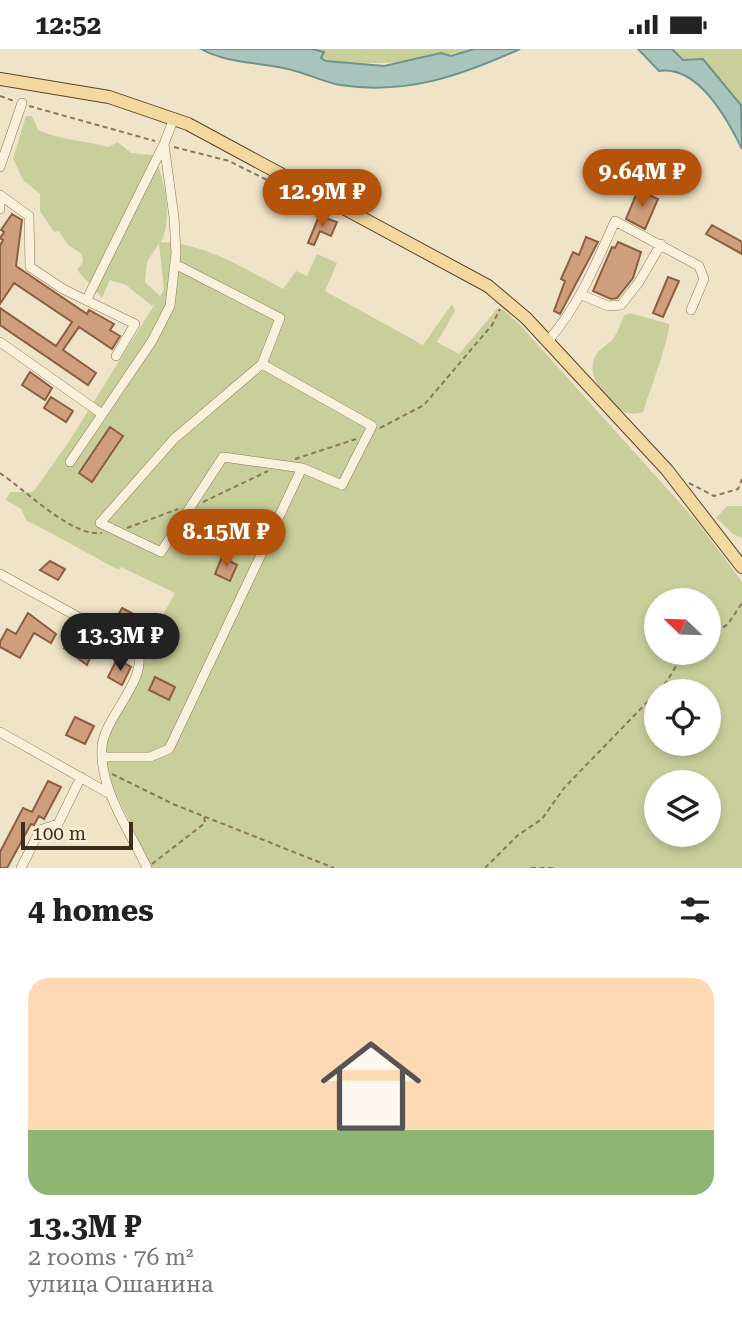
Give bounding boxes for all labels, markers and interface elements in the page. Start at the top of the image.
text: 12:52 [35,10,101,40]
pin: 9.64M ₽ [577,149,707,209]
text: 9.64M ₽ [599,158,685,185]
pin: 12.9M ₽ [257,169,387,229]
text: 12.9M ₽ [279,178,365,205]
pin: 8.15M ₽ [161,510,291,569]
text: 8.15M ₽ [183,518,269,545]
north arrow [644,588,721,665]
map controls [644,588,721,847]
pin: 13.3M ₽ [55,613,185,673]
text: 13.3M ₽ [77,622,163,649]
button: locate [644,679,721,756]
button: layers [644,770,721,847]
scale bar [21,819,133,851]
text: 100 m [32,822,86,845]
icon: filters [676,891,714,929]
text: 4 homes [28,893,154,928]
icon: home [308,1023,434,1149]
text: 13.3M ₽ [28,1209,141,1244]
text: 2 rooms · 76 m² [28,1244,194,1271]
text: улица Ошанина [28,1271,213,1298]

